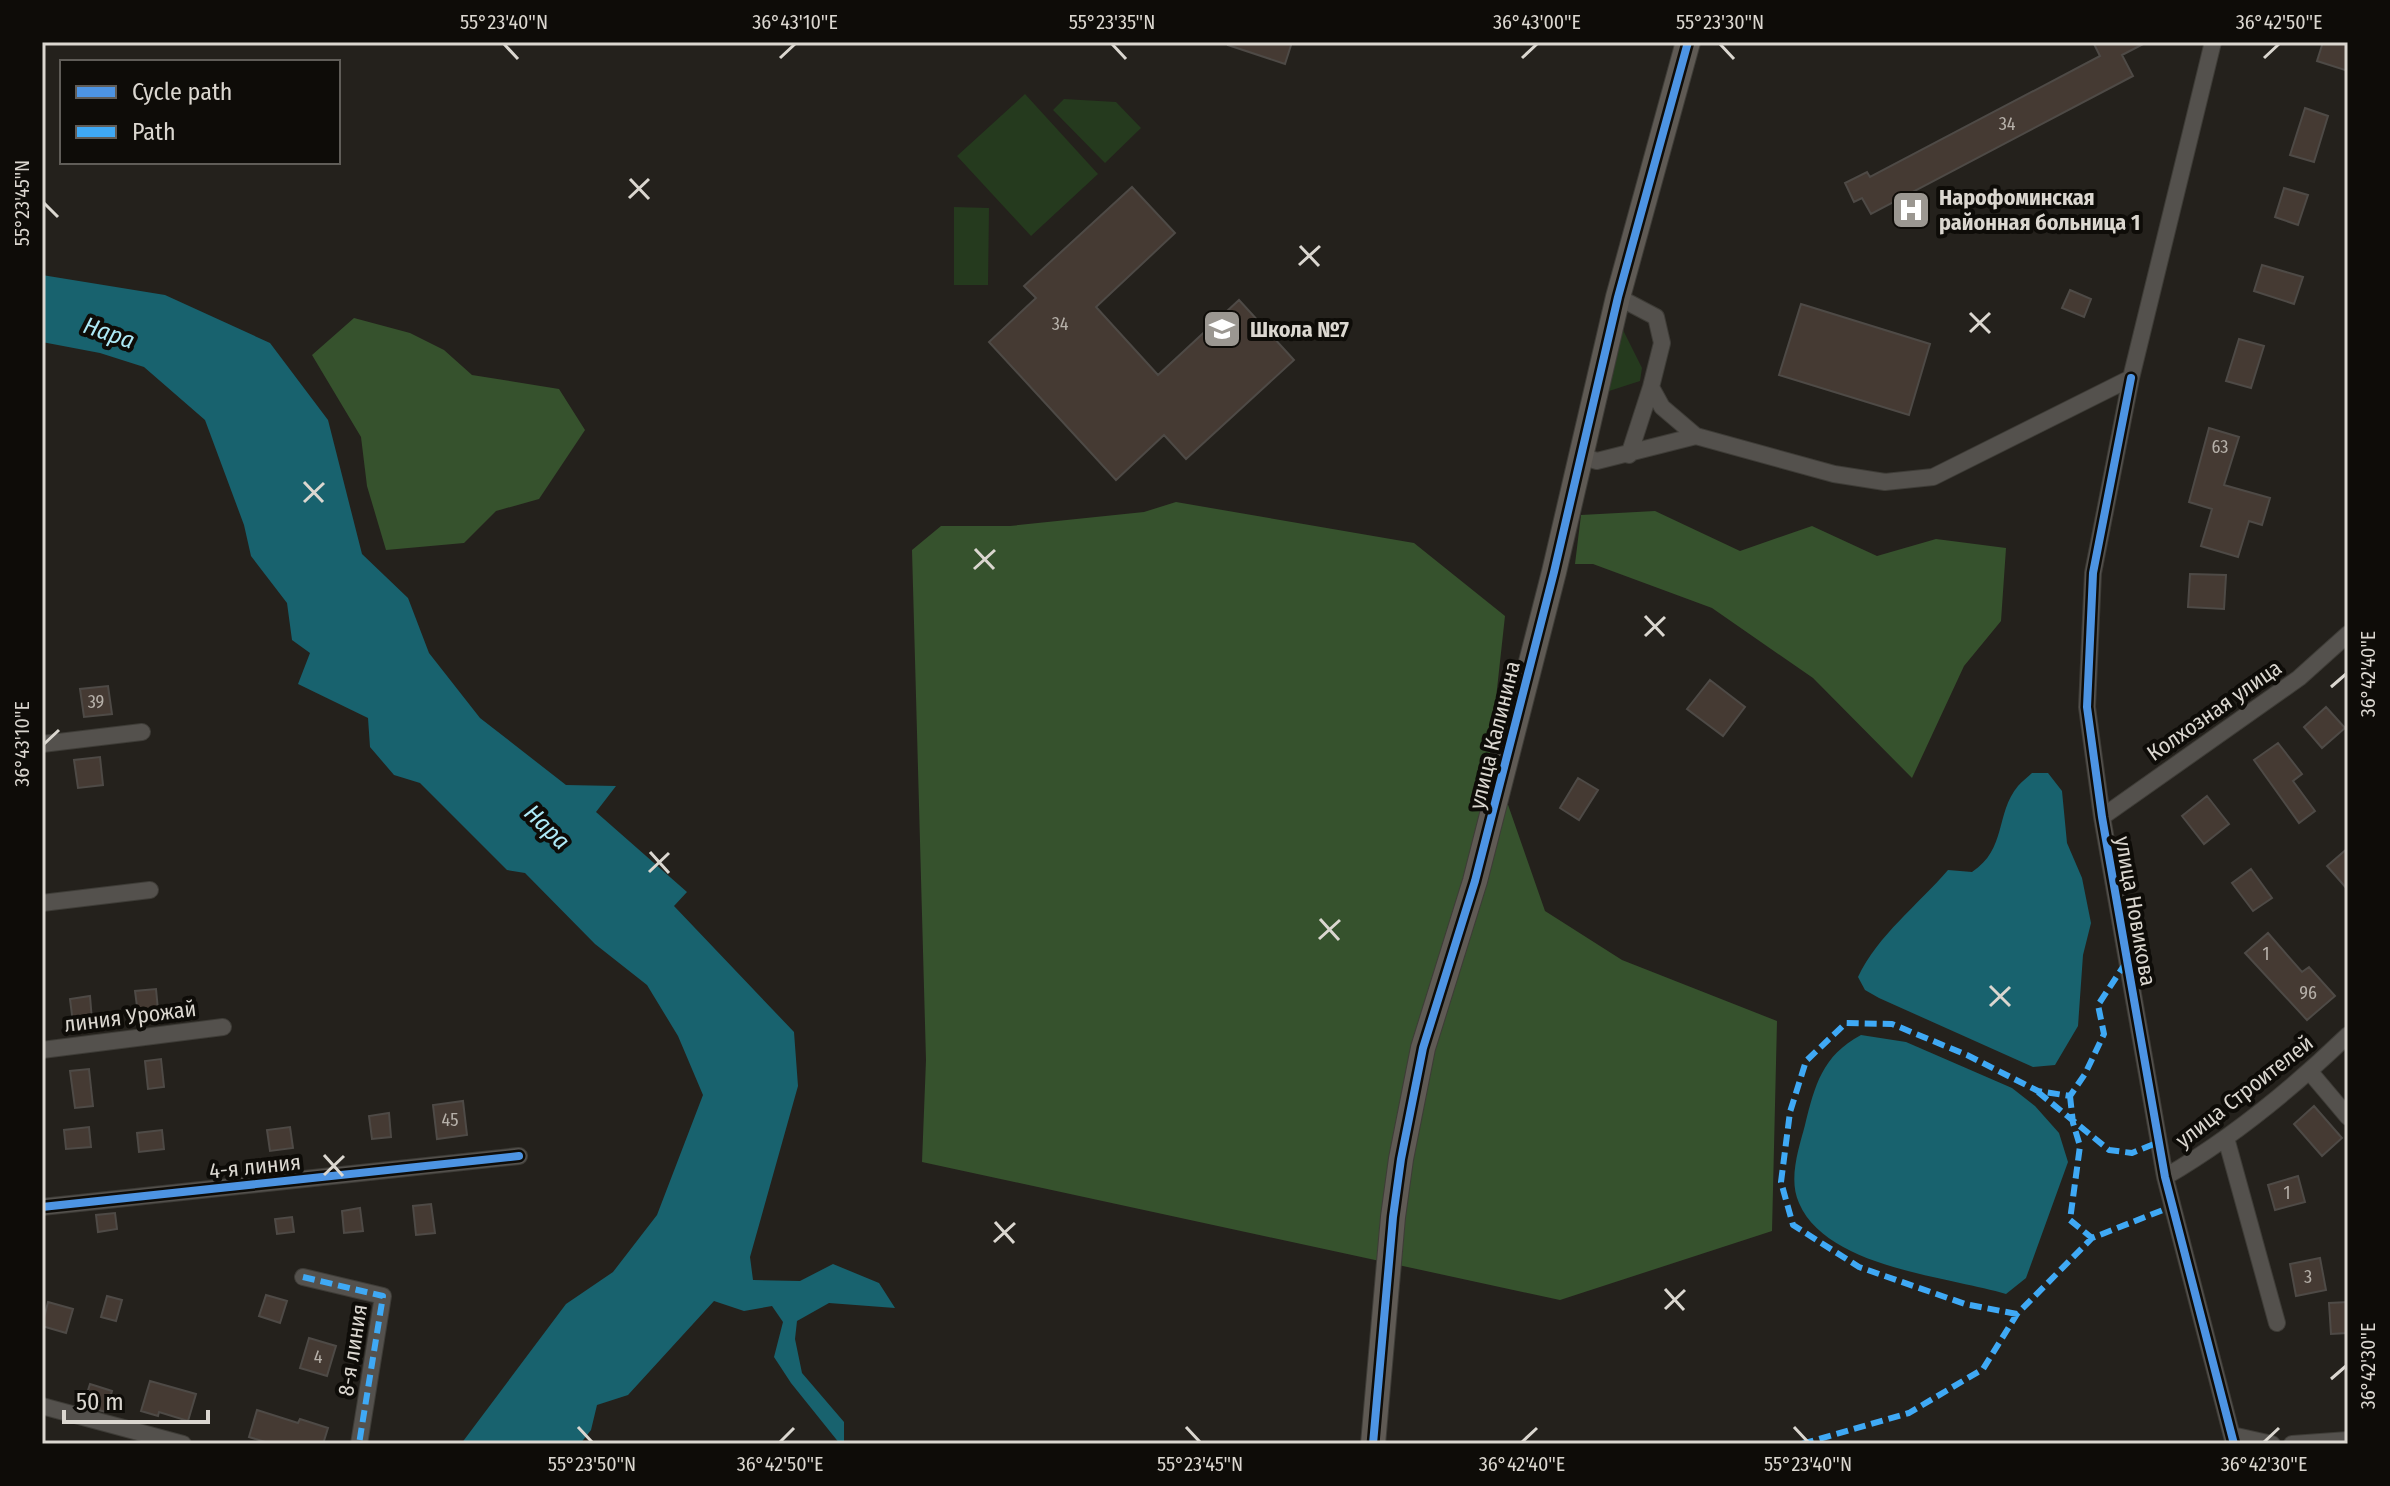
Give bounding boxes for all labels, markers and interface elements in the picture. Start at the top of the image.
text: 55°23'40"N [460,10,548,34]
text: 36°43'10"E [752,10,838,34]
text: 55°23'35"N [1069,10,1155,34]
text: 36°43'00"E [1493,10,1581,34]
text: 55°23'30"N [1676,10,1764,34]
text: 36°42'50"E [2236,10,2322,34]
legend [60,60,340,164]
text: Cycle path [132,78,232,106]
house number: 34 [1999,113,2016,135]
text: Path [132,118,176,146]
text: 55°23'45"N [10,160,34,246]
place label: Нарофоминская районная больница 1 [1939,184,2140,236]
hospital icon: Нарофоминская районная больница 1 [1890,189,1932,231]
school or university icon: Школа №7 [1201,308,1243,350]
water label: Нара [80,311,138,355]
house number: 34 [1052,313,1069,335]
place label: Школа №7 [1250,316,1349,343]
house number: 63 [2212,436,2228,458]
text: 36°42'40"E [2356,631,2380,717]
street label: Колхозная улица [2142,654,2287,767]
street label: улица Калинина [1463,658,1526,812]
house number: 39 [88,691,104,713]
text: 36°43'10"E [10,701,34,787]
water label: Нара [519,799,575,855]
street label: улица Новикова [2109,834,2162,988]
house number: 1 [2262,943,2270,965]
house number: 96 [2299,982,2317,1004]
street label: линия Урожай [62,995,198,1038]
street label: улица Строителей [2170,1029,2319,1154]
house number: 45 [442,1109,458,1131]
street label: 4-я линия [208,1148,302,1185]
house number: 1 [2283,1182,2291,1204]
house number: 3 [2304,1266,2312,1288]
street label: 8-я линия [332,1302,373,1398]
text: 36°42'30"E [2356,1323,2380,1409]
house number: 4 [314,1346,323,1368]
scale bar [64,1374,208,1424]
text: 50 m [76,1388,124,1416]
text: 55°23'50"N [548,1452,636,1476]
text: 36°42'50"E [737,1452,823,1476]
text: 55°23'45"N [1157,1452,1243,1476]
text: 36°42'40"E [1479,1452,1565,1476]
text: 55°23'40"N [1764,1452,1852,1476]
text: 36°42'30"E [2221,1452,2307,1476]

